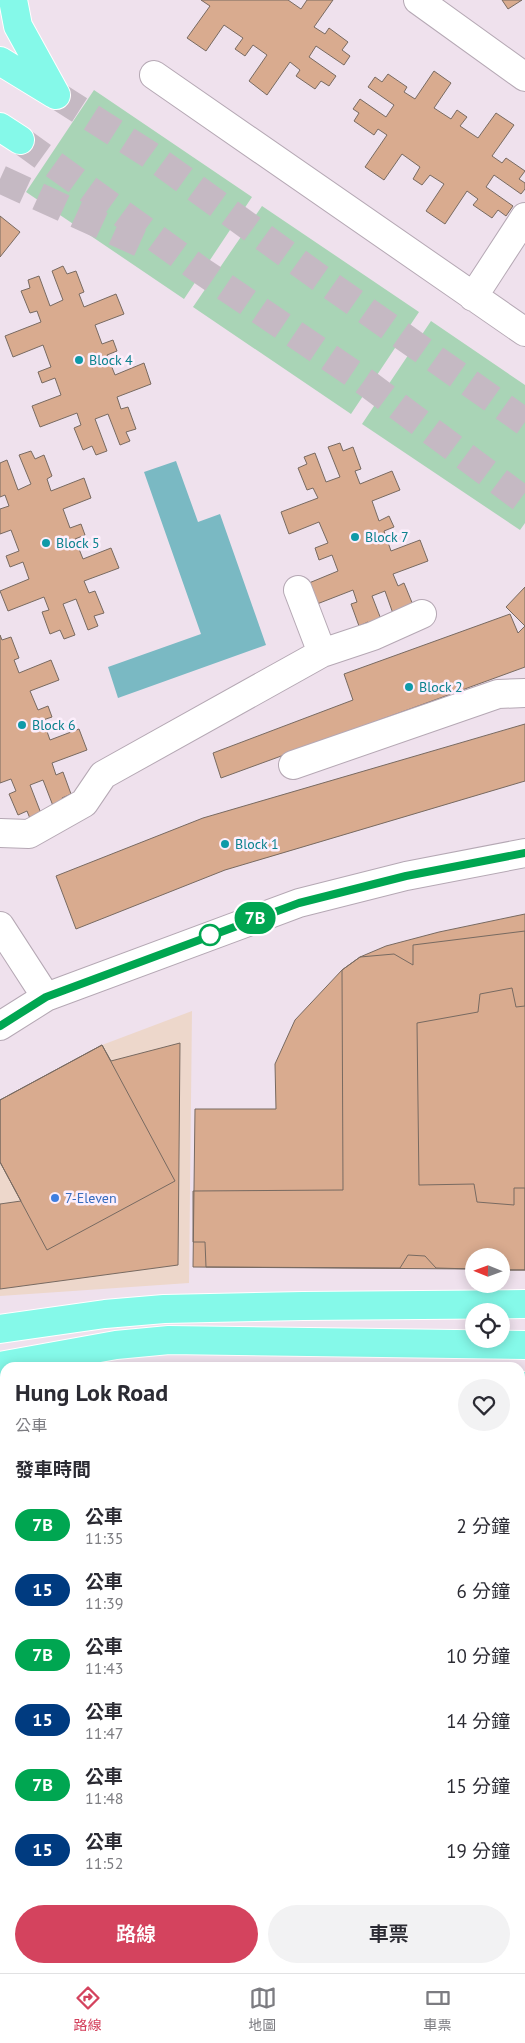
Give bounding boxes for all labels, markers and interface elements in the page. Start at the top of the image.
place label: Block 4 [89,351,133,369]
marker: Block 4 [73,354,85,366]
place label: Block 7 [365,528,409,546]
marker: Block 7 [349,531,361,543]
place label: Block 5 [56,534,100,552]
marker: Block 5 [40,537,52,549]
place label: Block 2 [419,678,463,696]
marker: Block 2 [403,681,415,693]
place label: Block 6 [32,716,76,734]
marker: Block 6 [16,719,28,731]
place label: Block 1 [235,835,279,853]
marker: Block 1 [219,838,231,850]
line badge: 7B [232,902,278,934]
text: 7B [245,906,265,929]
unlabelled marker [199,924,221,946]
place label: 7-Eleven [65,1189,117,1207]
marker: 7-Eleven [49,1192,61,1204]
north arrow [465,1248,510,1292]
map controls [465,1248,510,1348]
button: locate [465,1303,510,1348]
text: Hung Lok Road [15,1377,168,1408]
button: heart [458,1379,510,1431]
text: 公車 [15,1415,47,1435]
text: 發車時間 [15,1457,91,1481]
text: 公車 [85,1504,123,1528]
text: 7B [32,1513,53,1536]
text: 2 分鐘 [457,1514,510,1538]
text: 11:35 [85,1528,123,1548]
text: 公車 [85,1569,123,1593]
text: 15 [32,1578,53,1601]
text: 6 分鐘 [457,1579,510,1603]
text: 11:39 [85,1593,123,1613]
text: 公車 [85,1634,123,1658]
text: 7B [32,1643,53,1666]
text: 10 分鐘 [446,1644,510,1668]
text: 11:43 [85,1658,123,1678]
text: 公車 [85,1699,123,1723]
text: 15 [32,1708,53,1731]
text: 14 分鐘 [446,1709,510,1733]
text: 11:47 [85,1723,123,1743]
text: 公車 [85,1764,123,1788]
text: 7B [32,1773,53,1796]
text: 15 分鐘 [446,1774,510,1798]
text: 11:48 [85,1788,123,1808]
text: 公車 [85,1829,123,1853]
text: 15 [32,1838,53,1861]
text: 19 分鐘 [446,1839,510,1863]
text: 11:52 [85,1853,123,1873]
button: 路線 [15,1905,258,1963]
button: 車票 [268,1905,510,1963]
tab: 路線 [74,1984,102,2034]
tab: 地圖 [249,1984,277,2034]
tab: 車票 [424,1984,452,2034]

